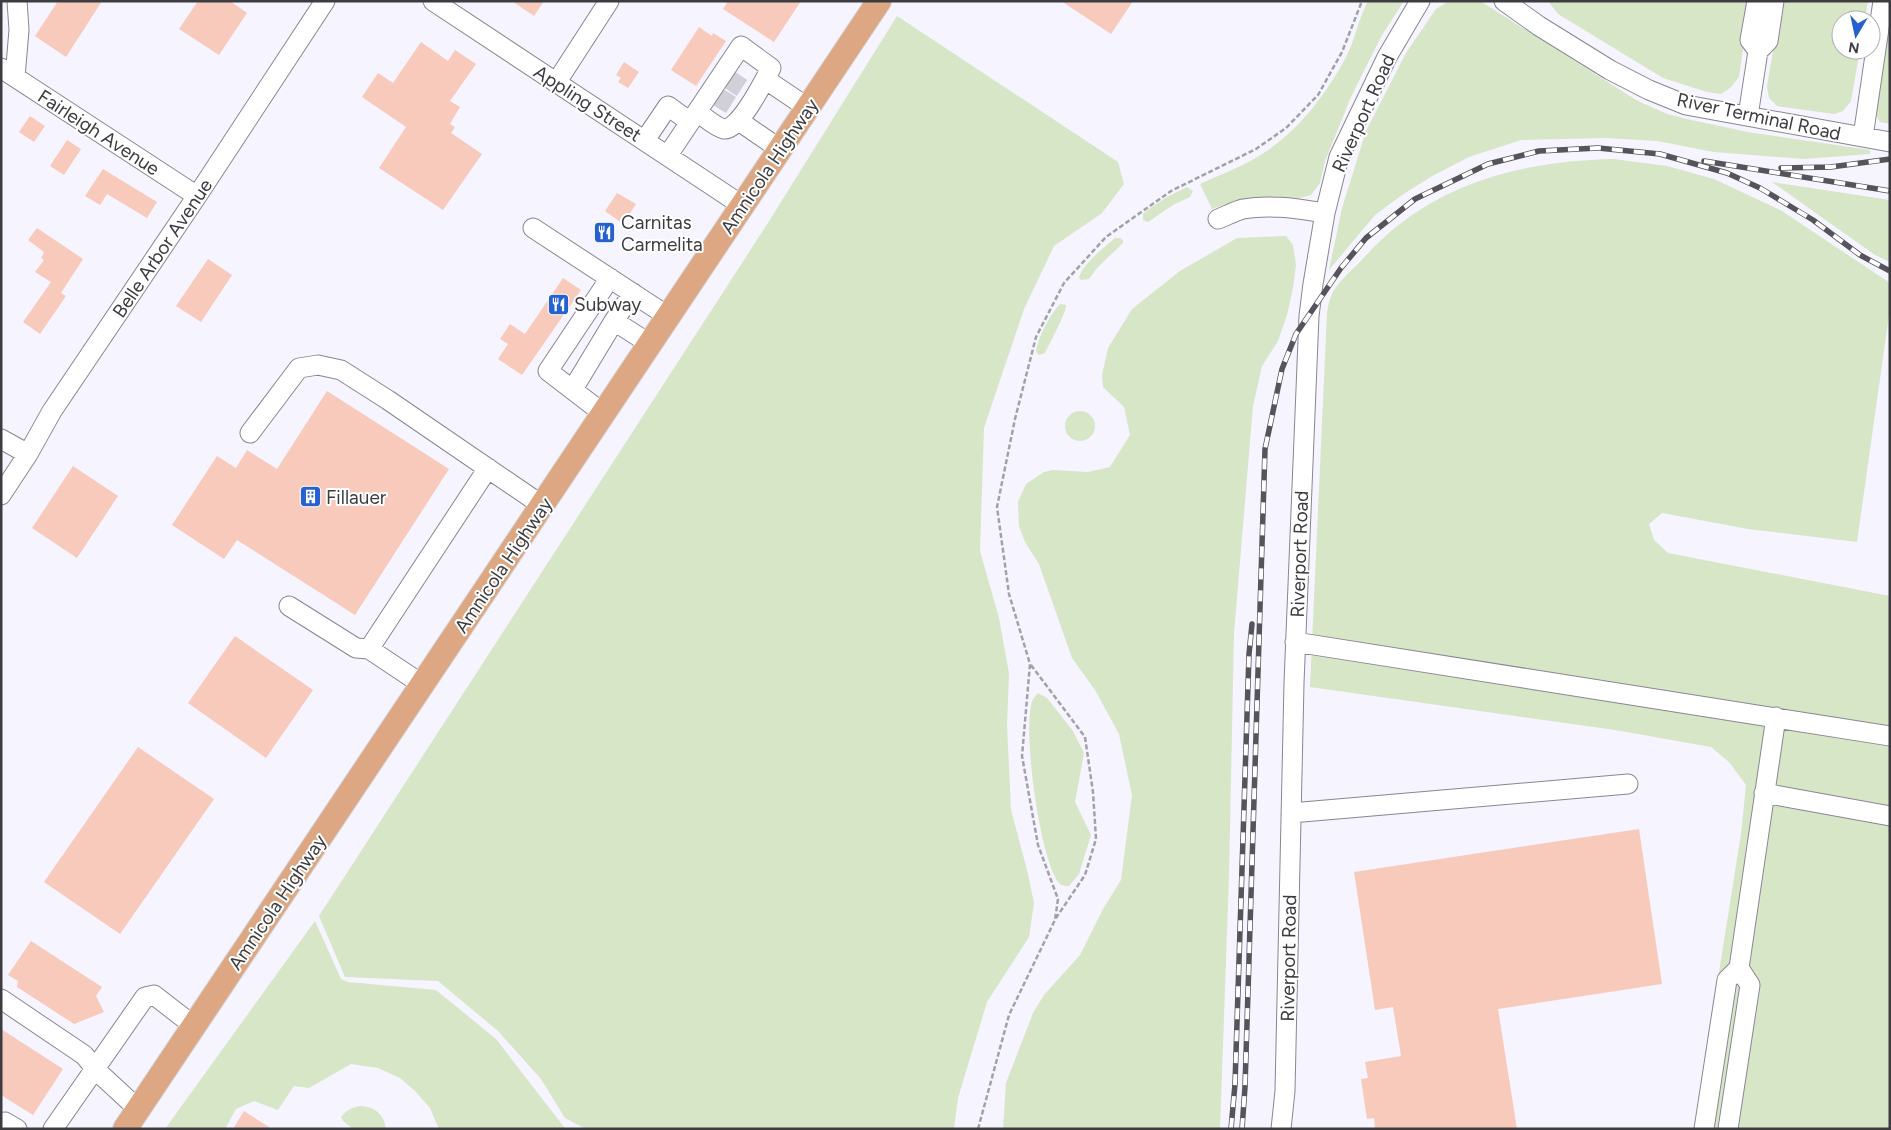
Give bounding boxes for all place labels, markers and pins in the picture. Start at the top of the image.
place label: Carnitas Carmelita [621,211,703,256]
restaurant icon: Carnitas Carmelita [593,221,617,245]
restaurant icon: Subway [546,292,570,316]
place label: Subway [574,293,641,316]
building icon: Fillauer [298,485,322,509]
place label: Fillauer [326,486,387,509]

